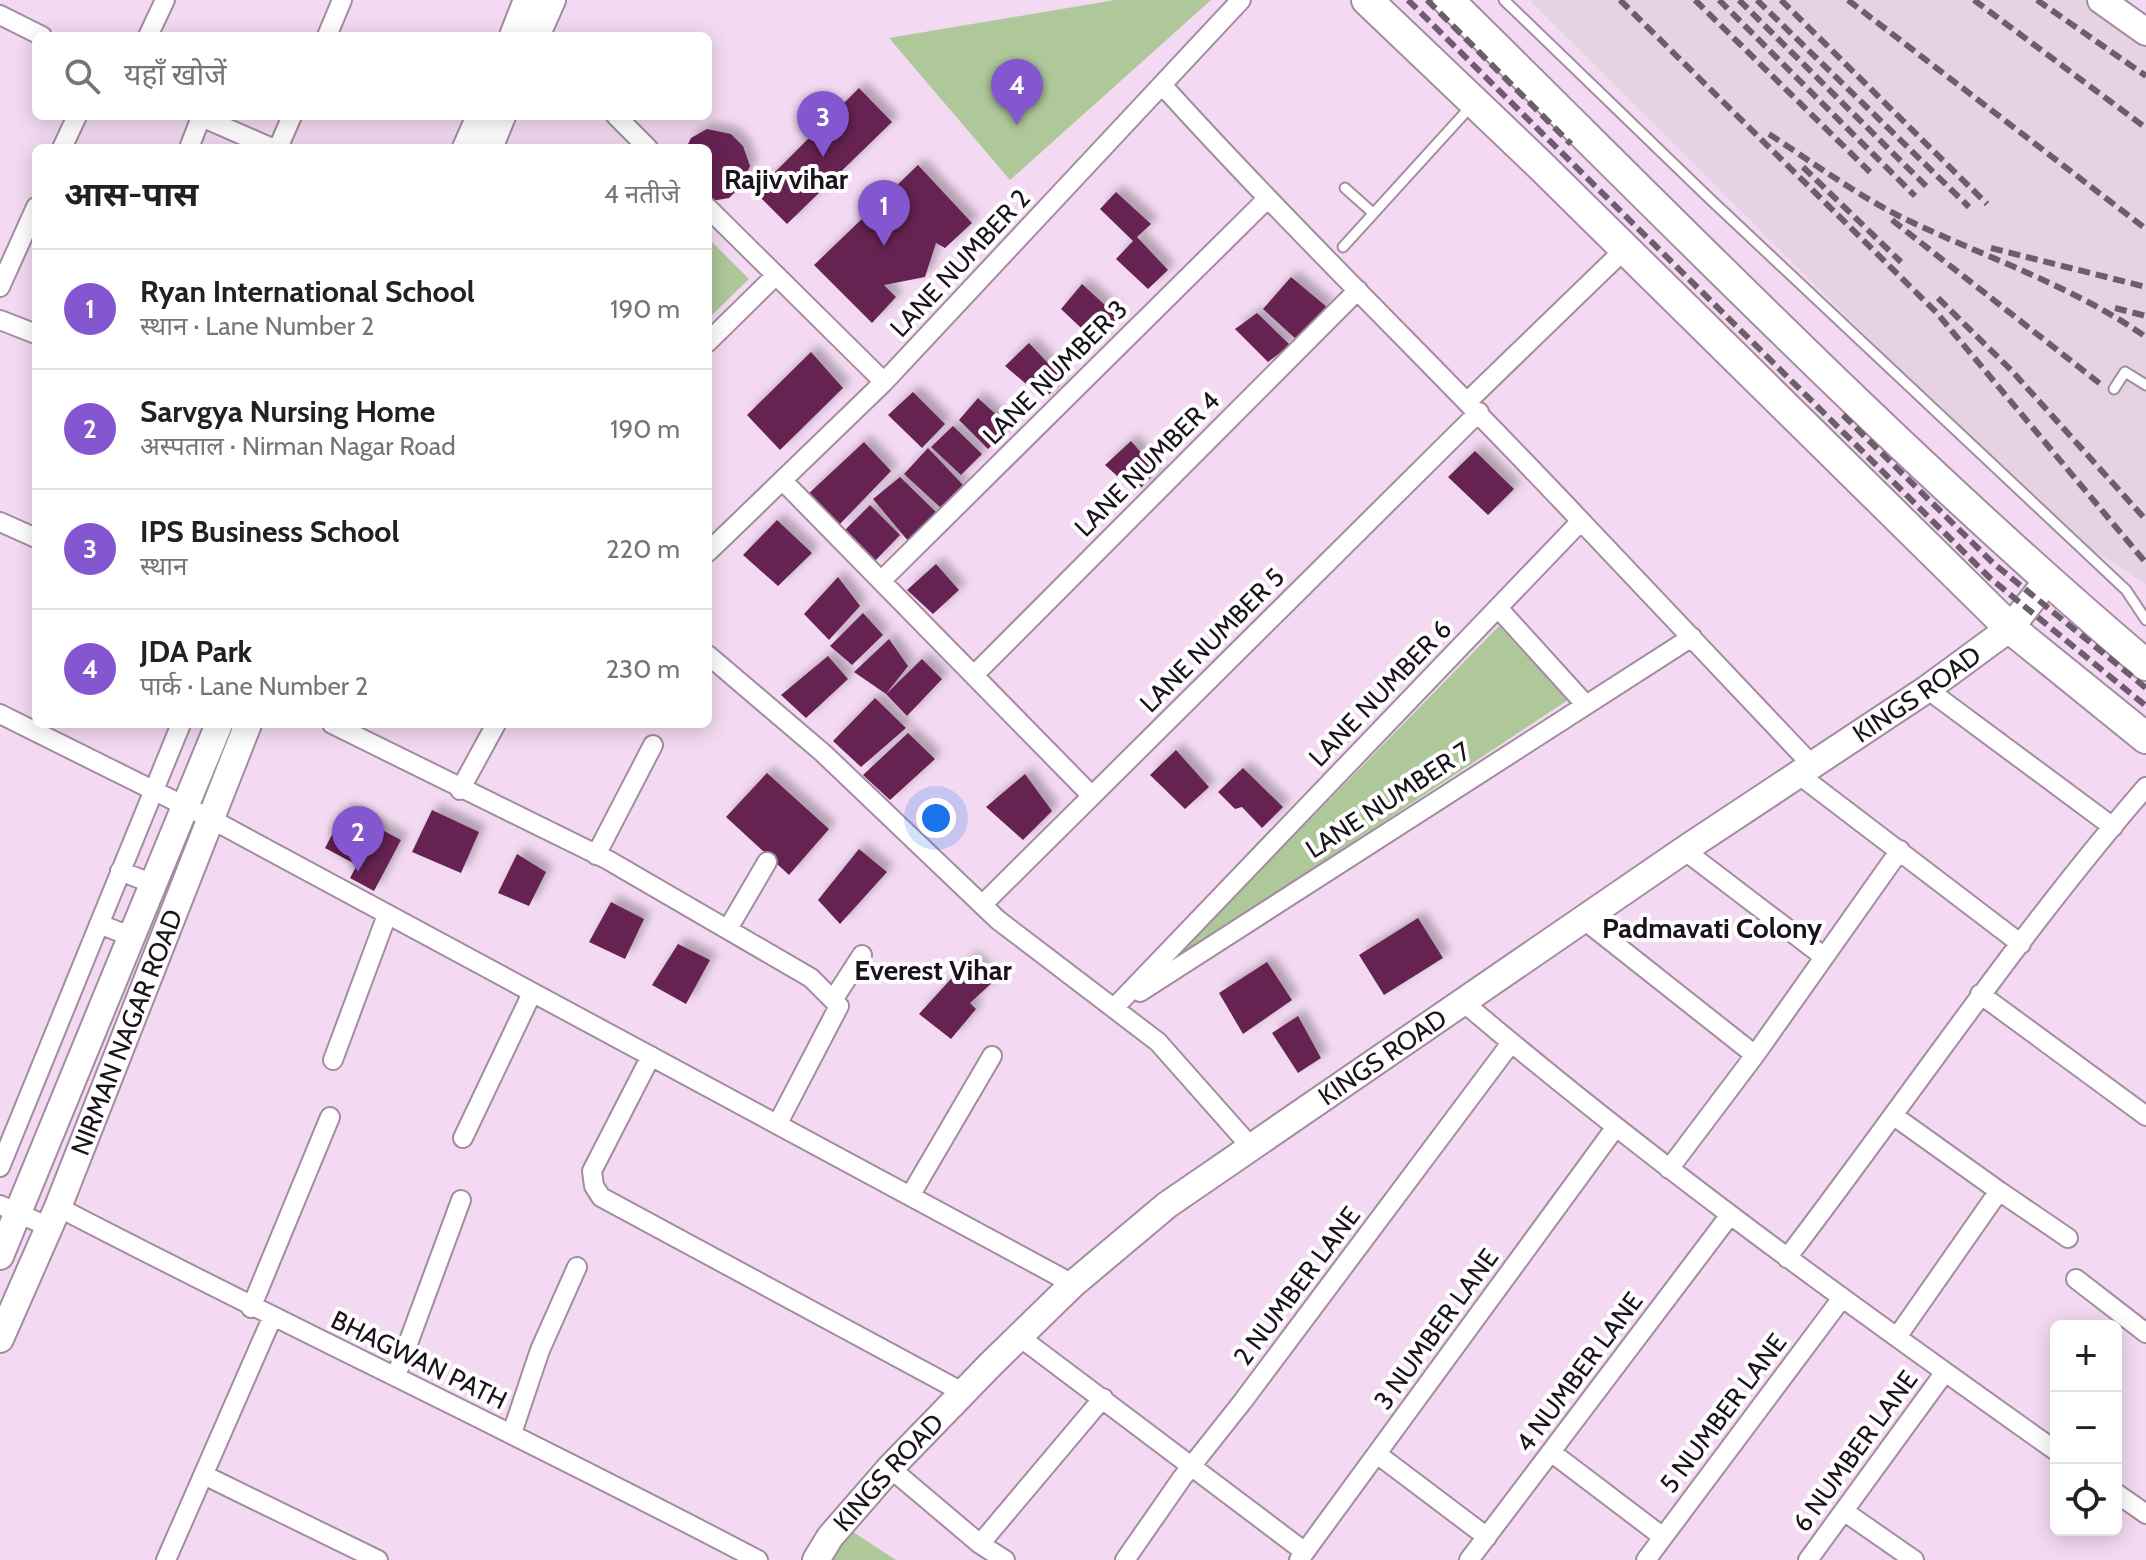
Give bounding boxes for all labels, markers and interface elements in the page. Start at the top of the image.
search box [32,32,712,120]
icon: search [60,54,104,98]
text: यहाँ खोजें [124,56,226,93]
pin: 4 [991,59,1043,125]
pin: 3 [797,91,849,157]
district label: Rajiv vihar [724,162,849,196]
text: आस-पास [64,173,198,215]
text: 4 नतीजे [604,178,680,210]
pin: 1 [858,180,910,246]
street label: LANE NUMBER 2 [883,182,1037,344]
text: Ryan International School [140,273,475,310]
text: 1 [85,293,95,325]
text: 190 m [610,293,680,325]
street label: LANE NUMBER 3 [976,293,1134,451]
text: स्थान · Lane Number 2 [140,310,374,342]
street label: LANE NUMBER 4 [1068,385,1226,543]
text: Sarvgya Nursing Home [140,393,435,430]
text: 2 [83,413,97,445]
text: 190 m [610,413,680,445]
text: अस्पताल · Nirman Nagar Road [140,430,456,462]
text: IPS Business School [140,513,399,550]
text: 3 [83,533,97,565]
text: 220 m [606,533,680,565]
text: स्थान [140,550,187,582]
street label: LANE NUMBER 5 [1133,561,1291,719]
street label: LANE NUMBER 6 [1302,613,1458,773]
text: JDA Park [140,633,252,670]
street label: KINGS ROAD [1847,639,1987,750]
text: 4 [82,653,98,685]
text: 230 m [606,653,680,685]
text: पार्क · Lane Number 2 [140,670,368,702]
street label: LANE NUMBER 7 [1300,735,1476,865]
your location [916,798,956,838]
pin: 2 [332,806,384,872]
street label: NIRMAN NAGAR ROAD [64,905,189,1160]
district label: Padmavati Colony [1602,911,1822,945]
district label: Everest Vihar [854,953,1013,987]
street label: KINGS ROAD [1312,1002,1453,1112]
street label: 2 NUMBER LANE [1227,1200,1367,1372]
street label: 3 NUMBER LANE [1367,1242,1505,1416]
street label: 4 NUMBER LANE [1508,1286,1650,1458]
street label: BHAGWAN PATH [326,1304,512,1416]
map controls [2050,1320,2122,1536]
button: + [2050,1320,2122,1392]
street label: 5 NUMBER LANE [1653,1327,1793,1499]
street label: 6 NUMBER LANE [1786,1364,1924,1538]
button: − [2050,1392,2122,1464]
street label: KINGS ROAD [826,1407,950,1538]
button: locate [2050,1464,2122,1536]

